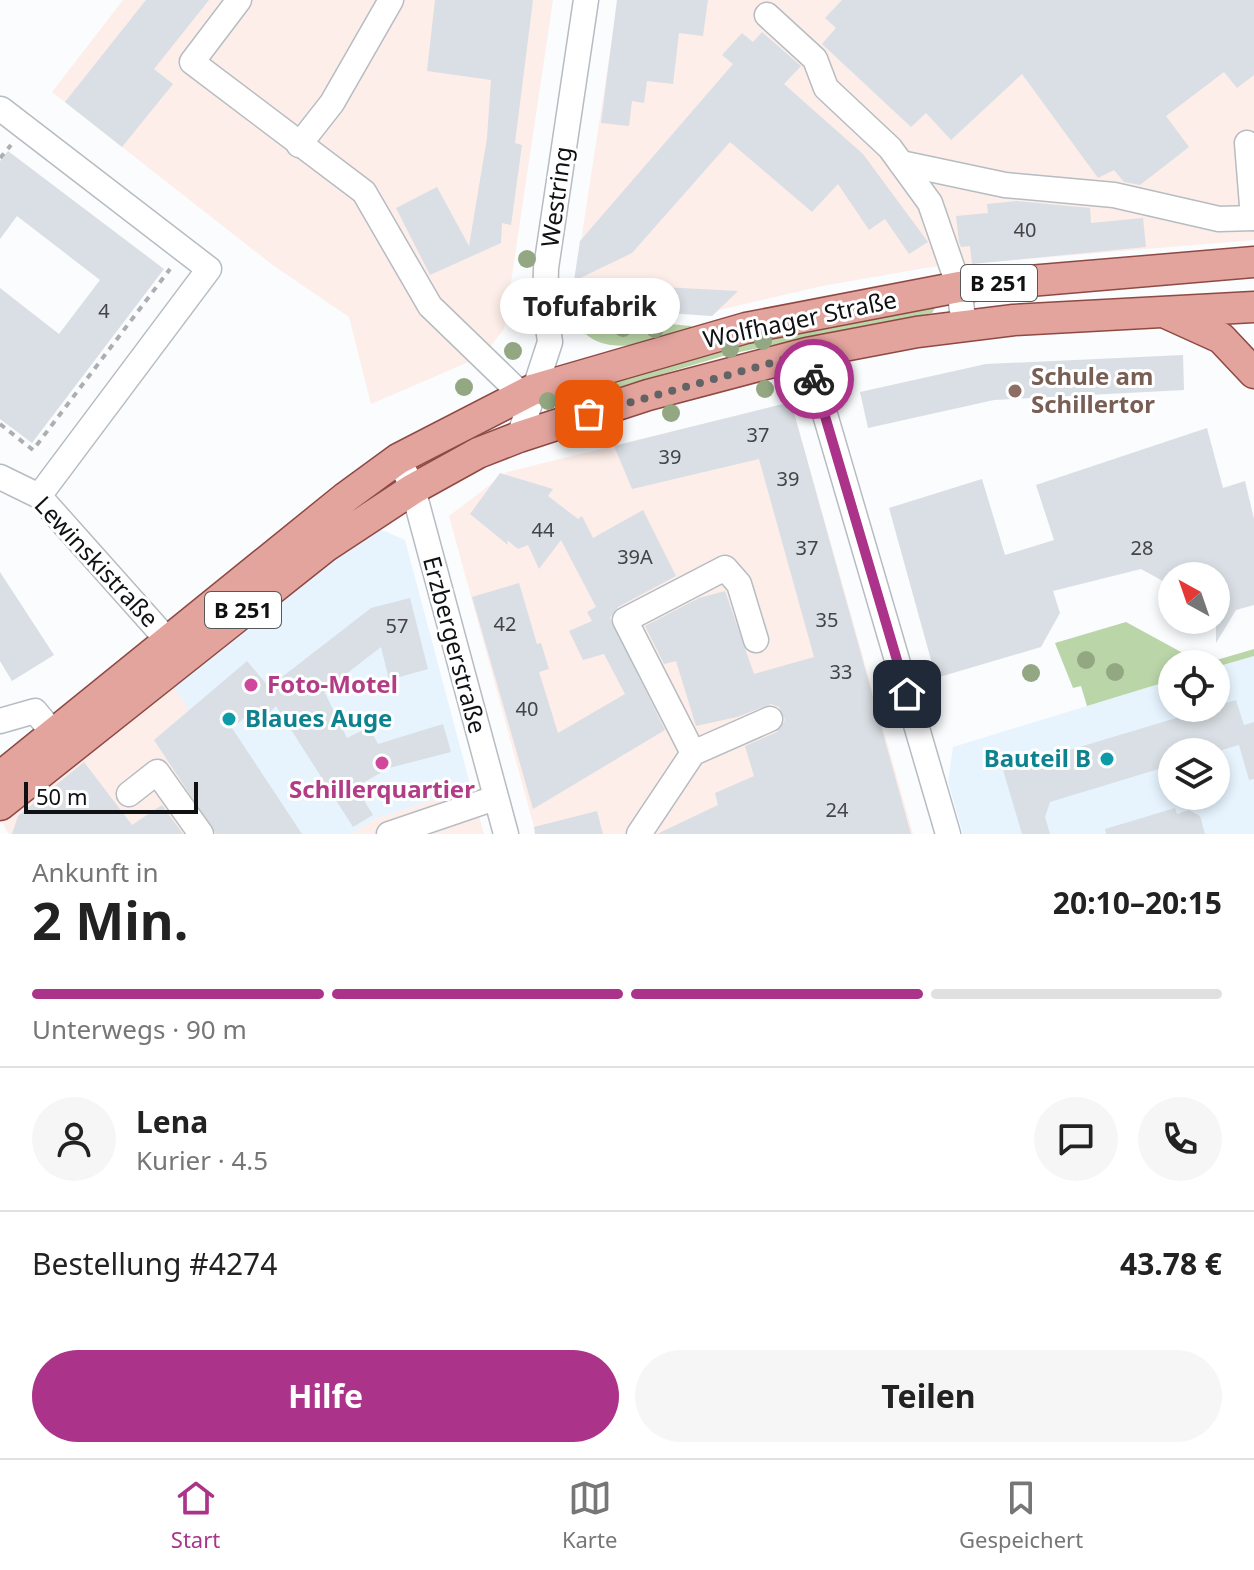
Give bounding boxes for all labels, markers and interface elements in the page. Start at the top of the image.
street label: Westring [532,144,579,249]
house number: 40 [1014,216,1036,243]
road number: B 251 [961,265,1037,301]
callout: Tofufabrik [499,278,679,334]
street label: Wolfhager Straße [700,282,899,355]
text: Tofufabrik [523,288,657,324]
house number: 4 [98,297,110,324]
courier [774,339,854,419]
icon: bike [792,357,836,401]
place label: Schule am Schillertor [1031,359,1155,420]
pin [555,380,623,448]
marker: Schule am Schillertor [1006,382,1024,400]
icon: bag [567,392,611,436]
house number: 37 [747,421,769,448]
house number: 39 [659,443,681,470]
house number: 39 [777,465,799,492]
street label: Lewinskistraße [28,488,166,634]
house number: 44 [532,516,555,543]
house number: 37 [796,534,818,561]
house number: 28 [1131,534,1153,561]
house number: 39A [617,543,653,570]
street label: Erzbergerstraße [416,552,495,737]
north arrow [1158,562,1230,634]
map controls [1158,562,1230,810]
road number: B 251 [205,592,281,628]
house number: 35 [816,606,838,633]
house number: 42 [494,610,516,637]
house number: 57 [386,612,408,639]
button: locate [1158,650,1230,722]
house number: 33 [830,658,852,685]
pin [873,660,941,728]
place label: Foto-Motel [267,667,398,700]
icon: home [885,672,929,716]
marker: Foto-Motel [242,676,260,694]
house number: 40 [516,695,538,722]
place label: Blaues Auge [245,701,392,734]
marker: Blaues Auge [220,710,238,728]
button: layers [1158,738,1230,810]
place label: Bauteil B [984,741,1091,774]
marker: Bauteil B [1098,750,1116,768]
marker: Schillerquartier [373,754,391,772]
place label: Schillerquartier [289,772,475,805]
scale bar [24,778,198,814]
text: 50 m [36,781,87,811]
house number: 24 [826,796,849,823]
text: Ankunft in [32,854,159,890]
text: 20:10–20:15 [1053,882,1222,923]
text: 2 Min. [32,884,188,955]
text: Unterwegs · 90 m [32,1011,247,1047]
button: person [32,1097,116,1181]
button: chat [1034,1097,1118,1181]
button: phone [1138,1097,1222,1181]
text: Lena [136,1101,208,1142]
text: Kurier · 4.5 [136,1142,268,1178]
text: Bestellung #4274 [32,1243,277,1284]
text: 43.78 € [1120,1243,1222,1284]
button: Hilfe [32,1350,619,1442]
button: Teilen [635,1350,1222,1442]
tab: Start [171,1476,220,1554]
tab: Karte [562,1476,617,1554]
tab: Gespeichert [959,1476,1083,1554]

